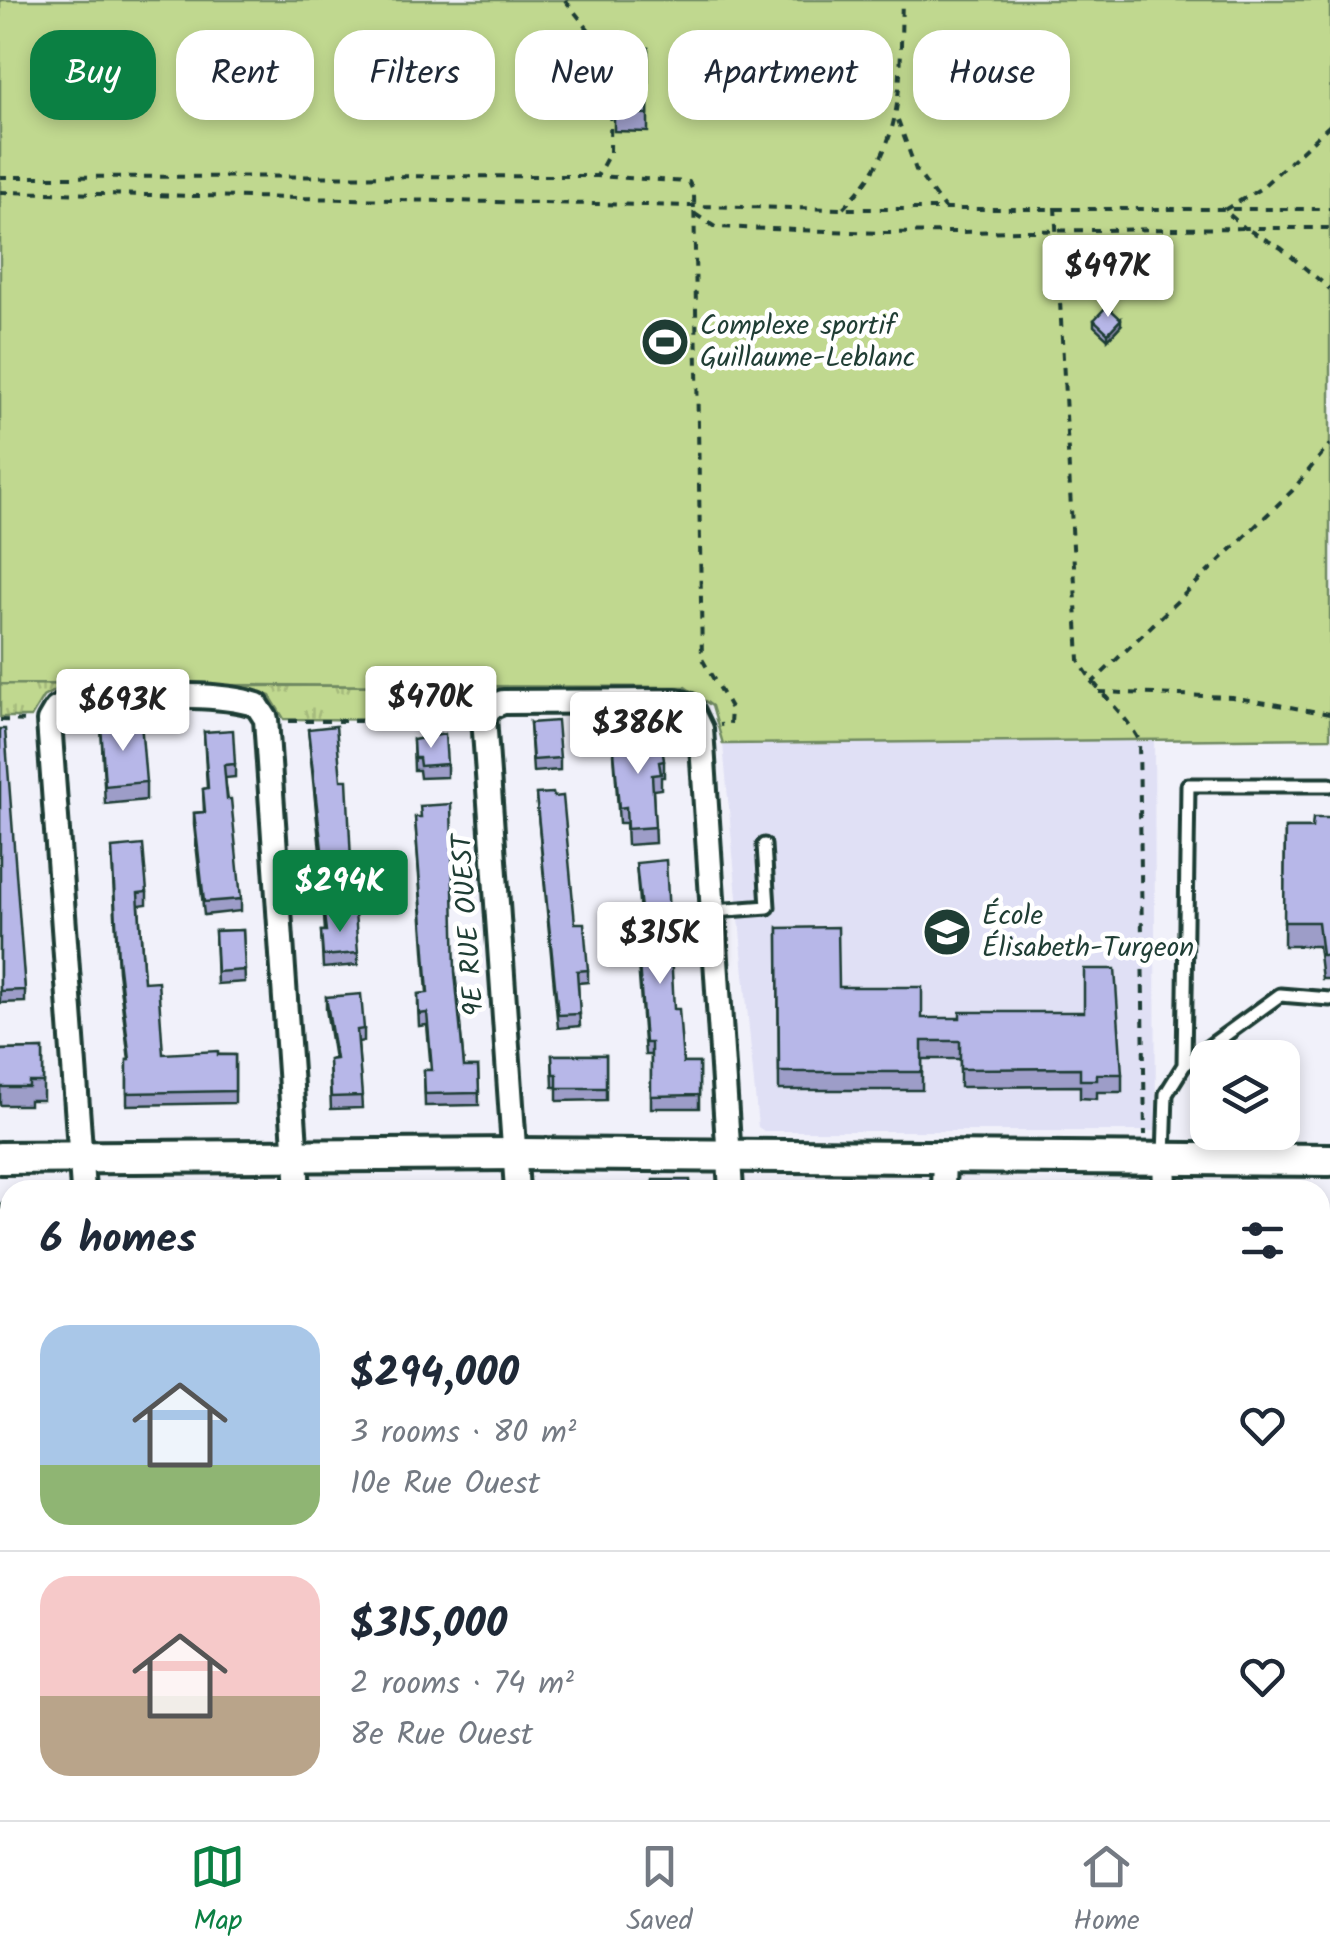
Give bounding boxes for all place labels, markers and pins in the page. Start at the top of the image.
pin: $497K [1038,235,1178,320]
place label: Complexe sportif Guillaume-Leblanc [700,304,915,381]
sports icon: Complexe sportif Guillaume-Leblanc [639,316,691,368]
pin: $470K [361,666,501,751]
pin: $693K [53,669,193,754]
pin: $386K [568,692,708,777]
pin: $294K [270,850,410,935]
place label: École Élisabeth-Turgeon [982,894,1194,971]
pin: $315K [590,902,730,987]
school or university icon: École Élisabeth-Turgeon [921,906,973,958]

